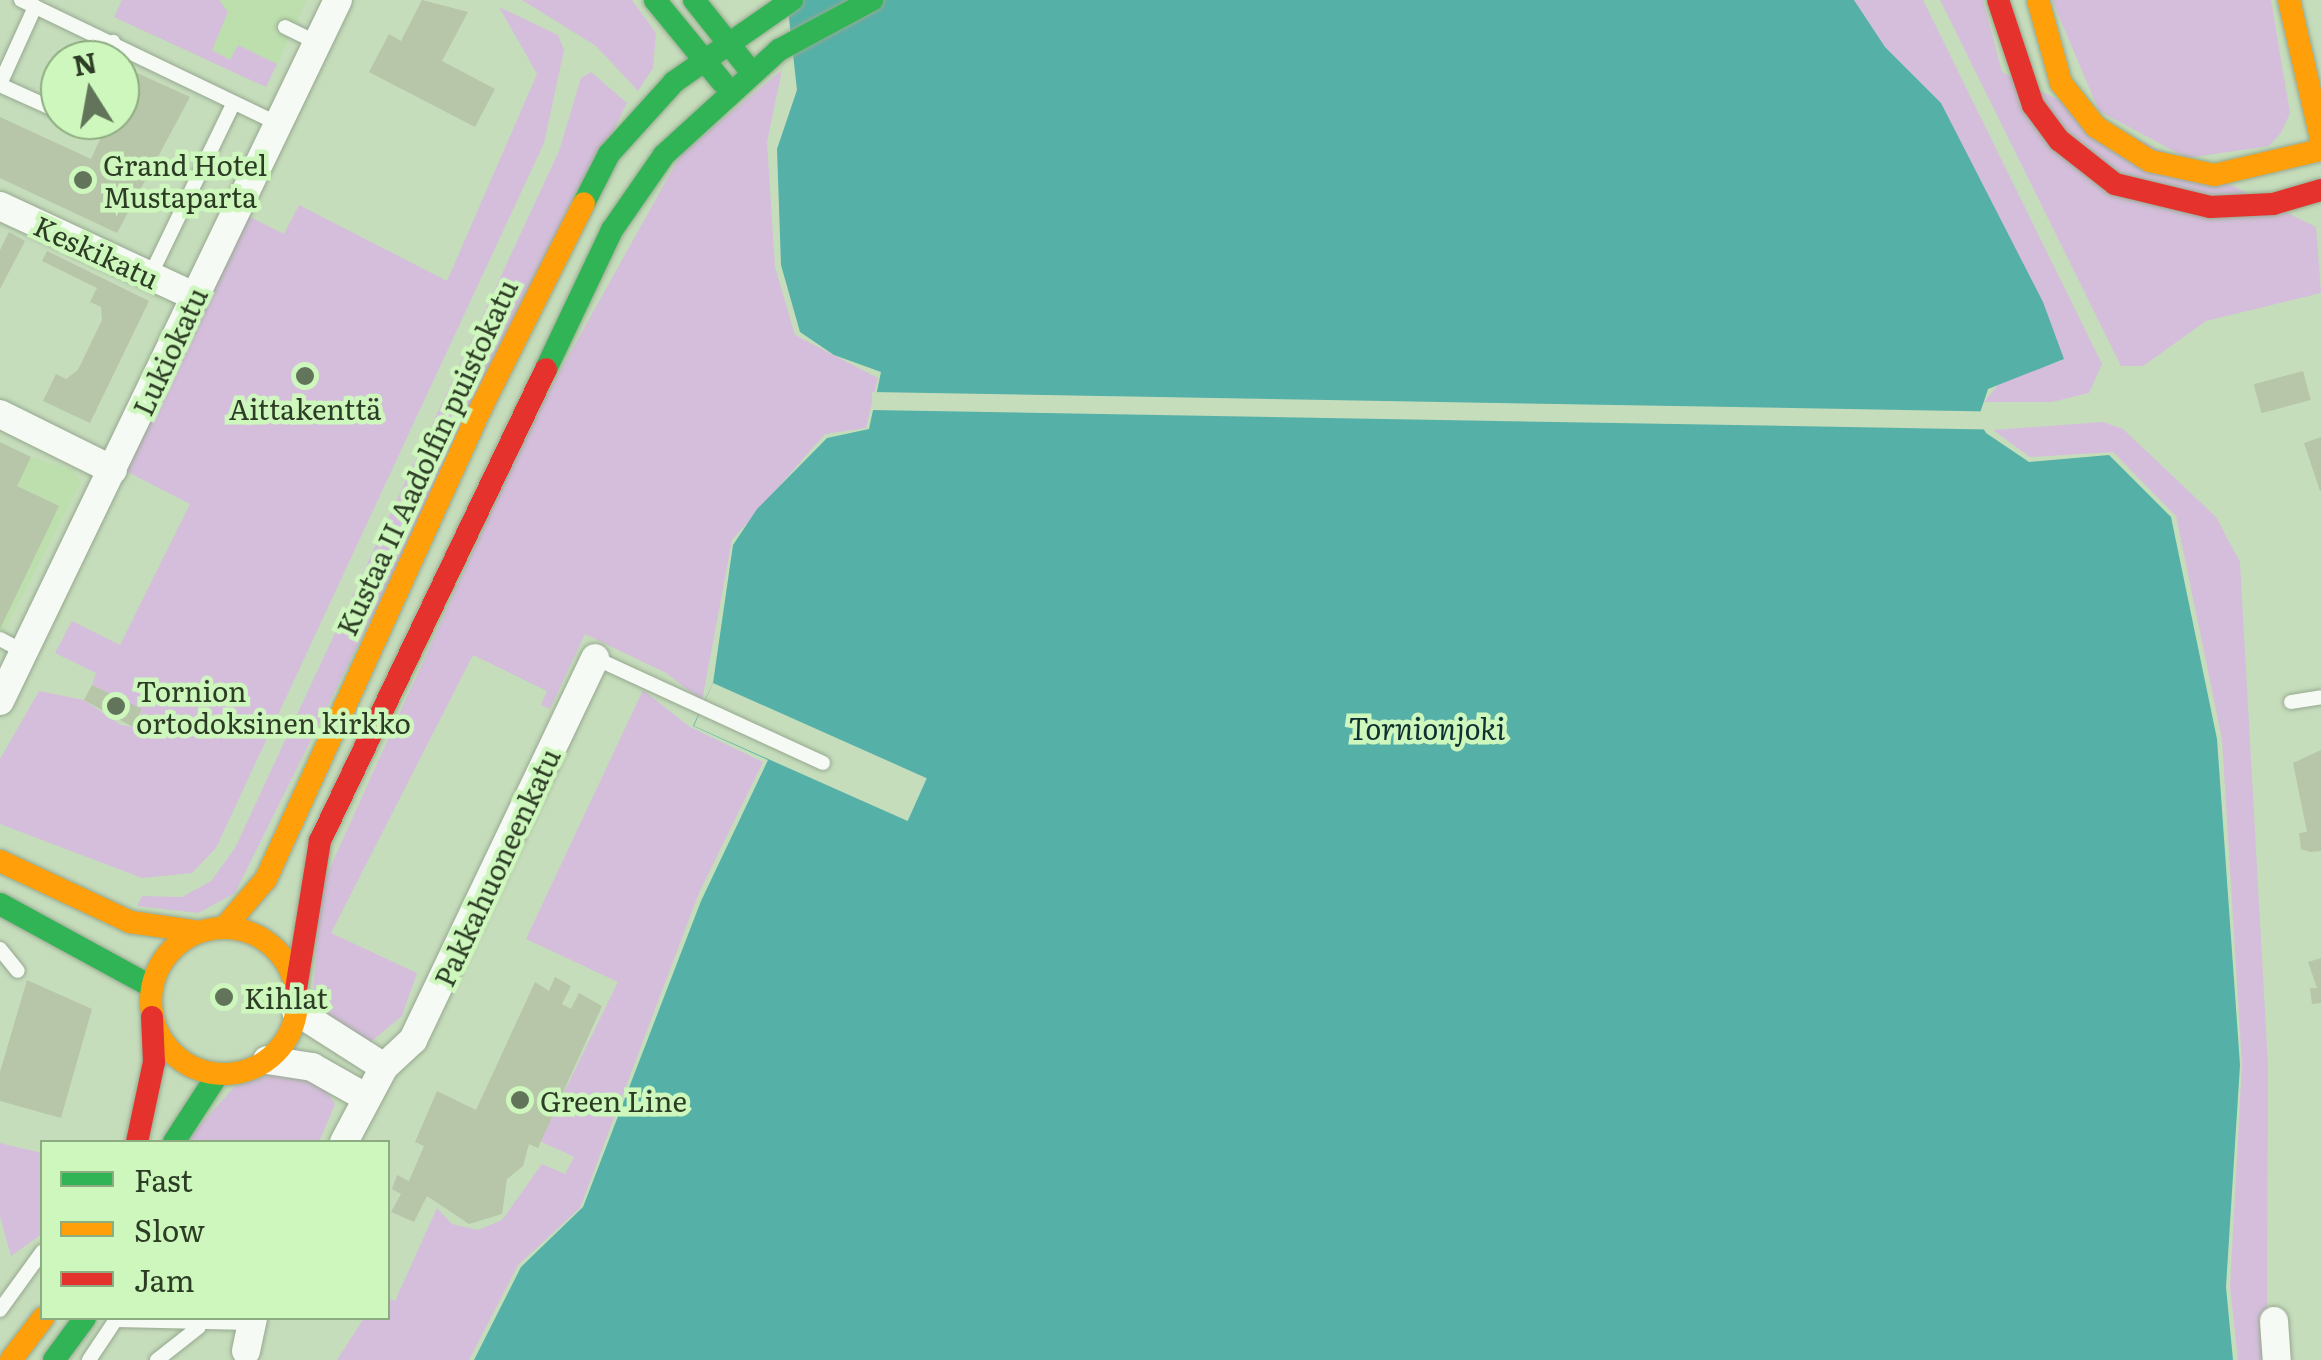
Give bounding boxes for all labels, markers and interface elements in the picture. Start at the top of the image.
north arrow [40,40,140,140]
text: N [69,40,100,85]
place label: Grand Hotel Mustaparta [103,147,267,213]
marker: Grand Hotel Mustaparta [72,169,94,191]
street label: Keskikatu [29,208,165,294]
street label: Kustaa II Aadolfin puistokatu [329,274,523,640]
street label: Lukiokatu [125,282,213,420]
marker: Aittakenttä [294,365,316,387]
place label: Aittakenttä [229,391,381,425]
place label: Tornion ortodoksinen kirkko [136,673,411,739]
marker: Tornion ortodoksinen kirkko [105,695,127,717]
water label: Tornionjoki [1349,709,1505,745]
street label: Pakkahuoneenkatu [426,743,566,991]
place label: Kihlat [244,980,328,1014]
marker: Kihlat [213,986,235,1008]
place label: Green Line [540,1083,687,1117]
marker: Green Line [509,1089,531,1111]
legend [40,1140,390,1320]
text: Fast [134,1157,193,1201]
text: Slow [134,1207,205,1251]
text: Jam [134,1257,194,1301]

